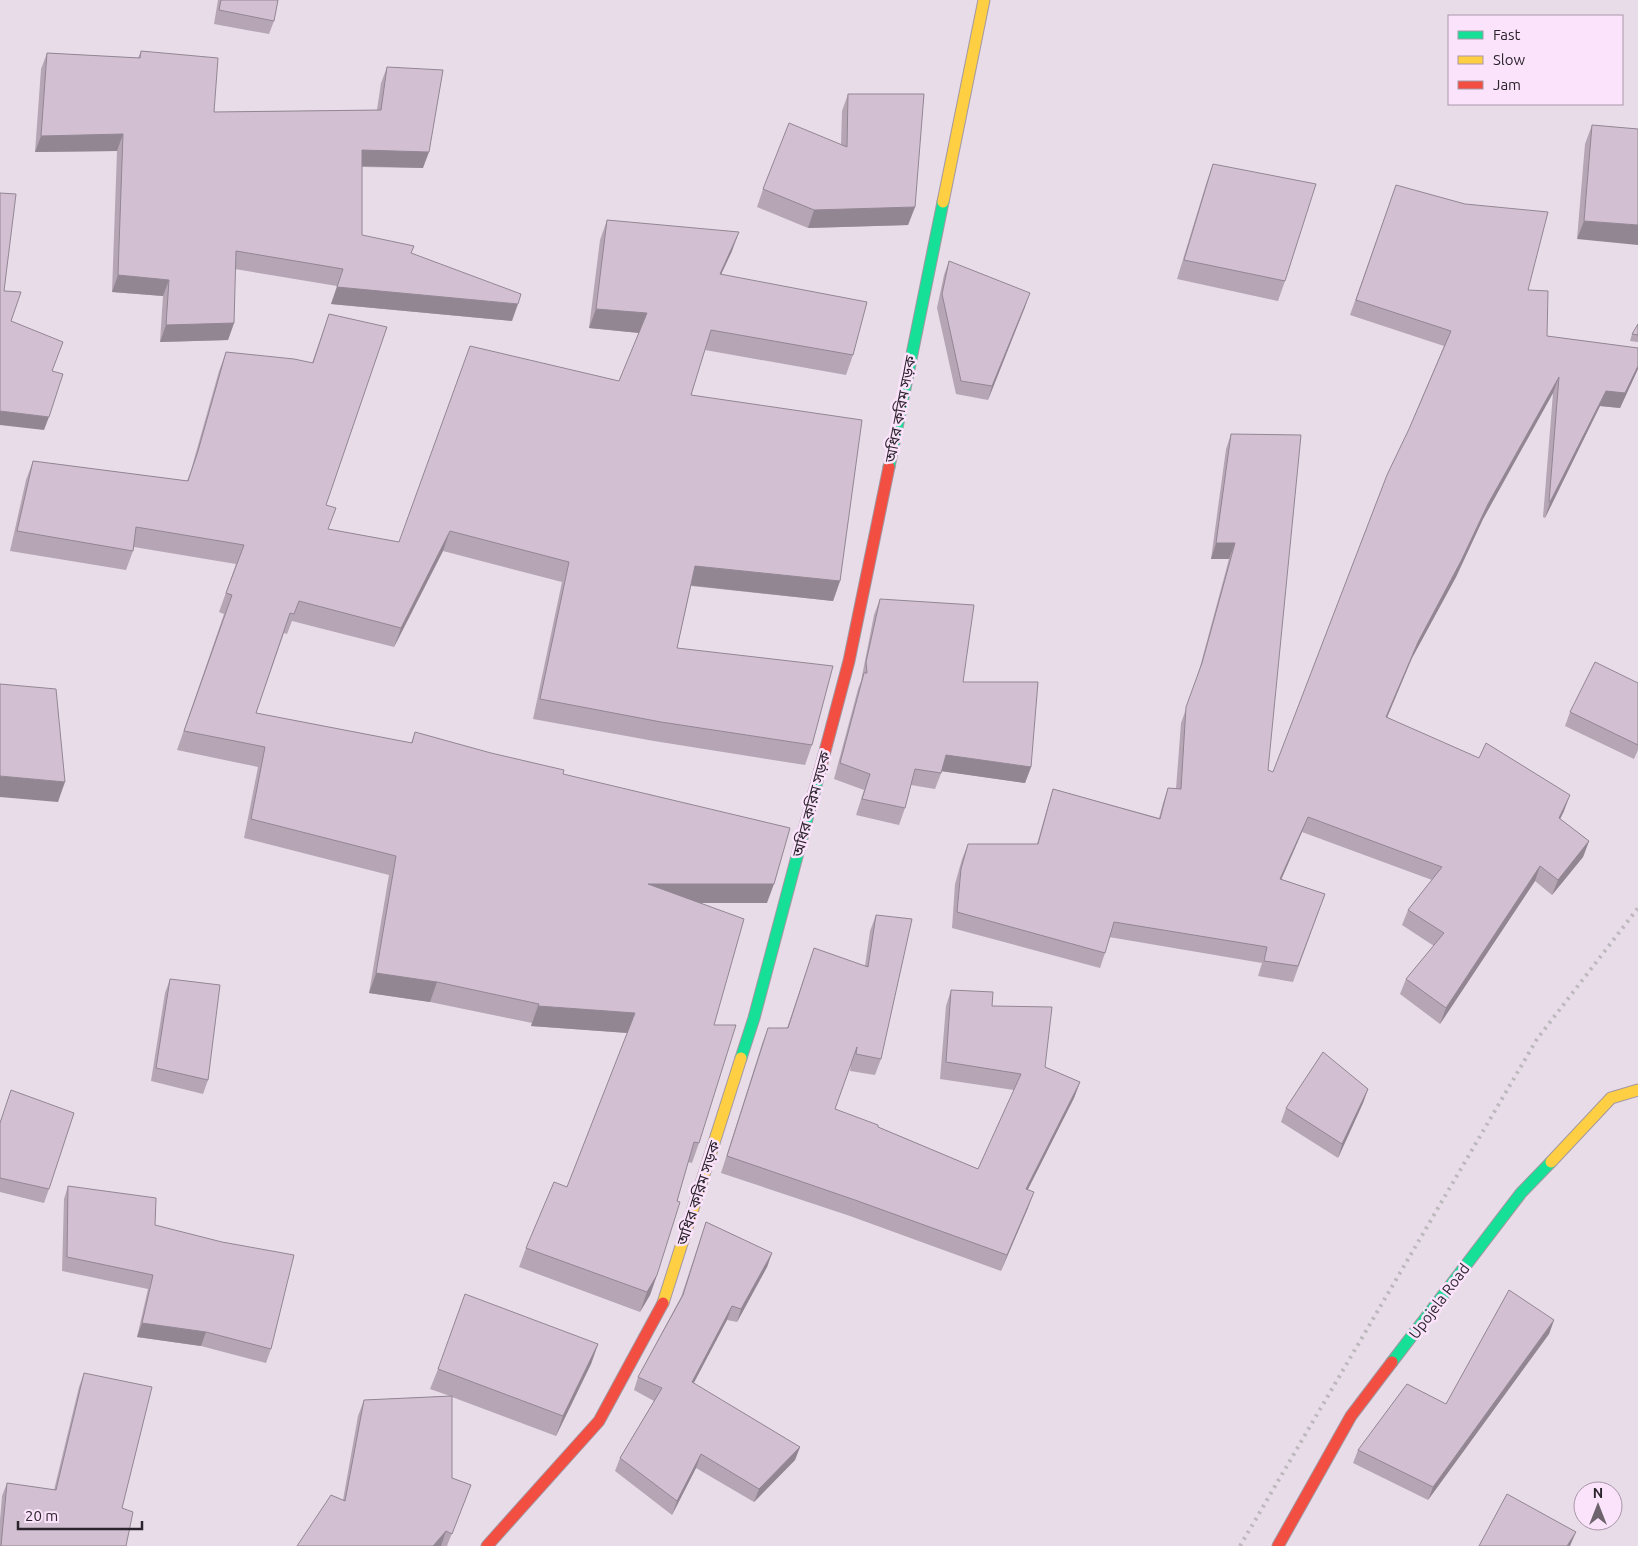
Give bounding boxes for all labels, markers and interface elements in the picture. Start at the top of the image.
legend [1448,15,1623,105]
text: Fast [1493,26,1521,43]
text: Slow [1493,51,1526,68]
text: Jam [1493,76,1521,93]
street label: অধির করিম সড়ক [881,353,919,465]
street label: অধির করিম সড়ক [788,749,833,860]
street label: অধির করিম সড়ক [673,1138,723,1248]
street label: Upojela Road [1405,1260,1473,1342]
north arrow [1573,1481,1623,1531]
text: N [1593,1485,1603,1501]
scale bar [18,1498,141,1530]
text: 20 m [25,1507,58,1524]

